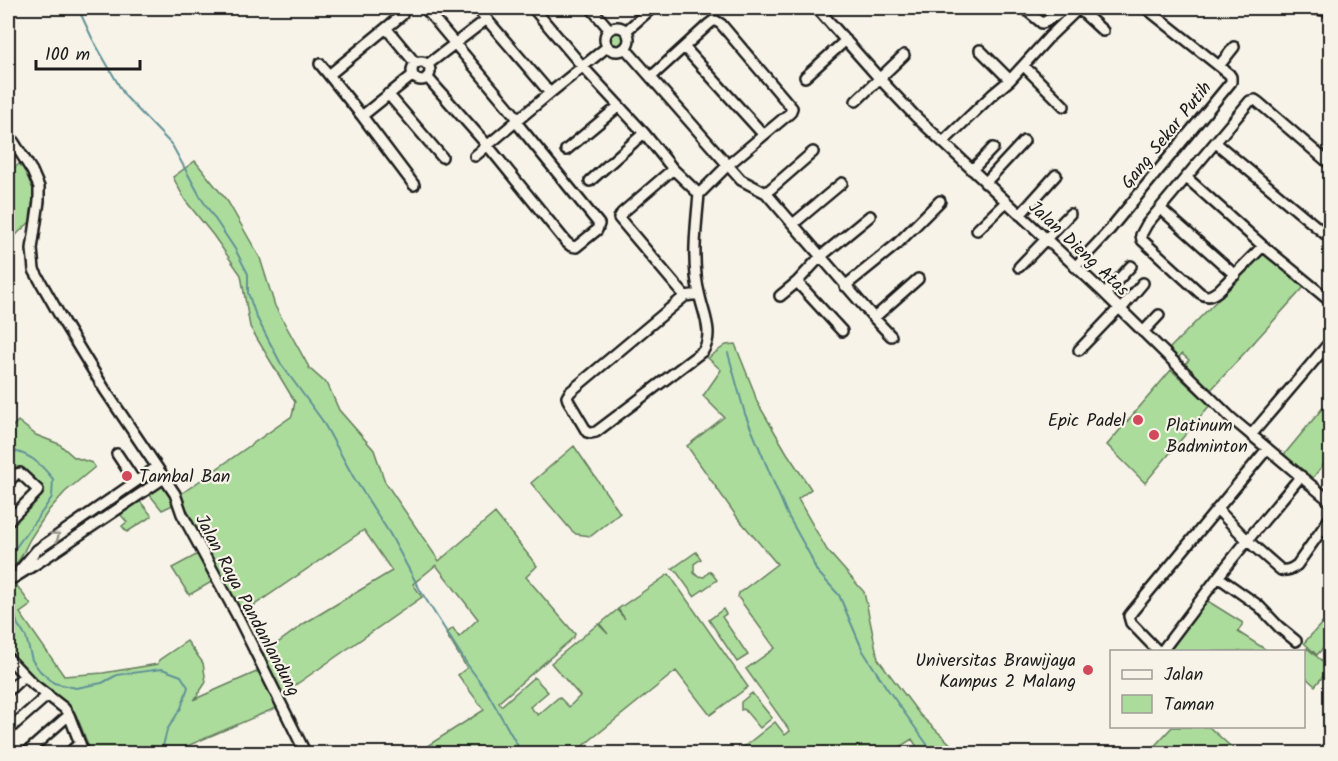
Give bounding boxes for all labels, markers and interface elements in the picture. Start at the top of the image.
scale bar [36,33,140,71]
text: 100 m [45,41,90,70]
street label: Gang Sekar Putih [1114,76,1220,196]
street label: Jalan Dieng Atas [1021,194,1136,304]
place label: Epic Padel [1048,407,1127,436]
place label: Platinum Badminton [1166,412,1248,462]
marker: Epic Padel [1131,413,1145,427]
marker: Platinum Badminton [1147,428,1161,442]
place label: Tambal Ban [139,463,230,492]
marker: Tambal Ban [120,469,134,483]
street label: Jalan Raya Pandanlandung [186,509,307,702]
one-way arrow [49,532,60,543]
place label: Universitas Brawijaya Kampus 2 Malang [915,647,1076,697]
legend [1110,650,1305,728]
text: Jalan [1164,661,1203,690]
marker: Universitas Brawijaya Kampus 2 Malang [1081,663,1095,677]
text: Taman [1164,691,1214,720]

